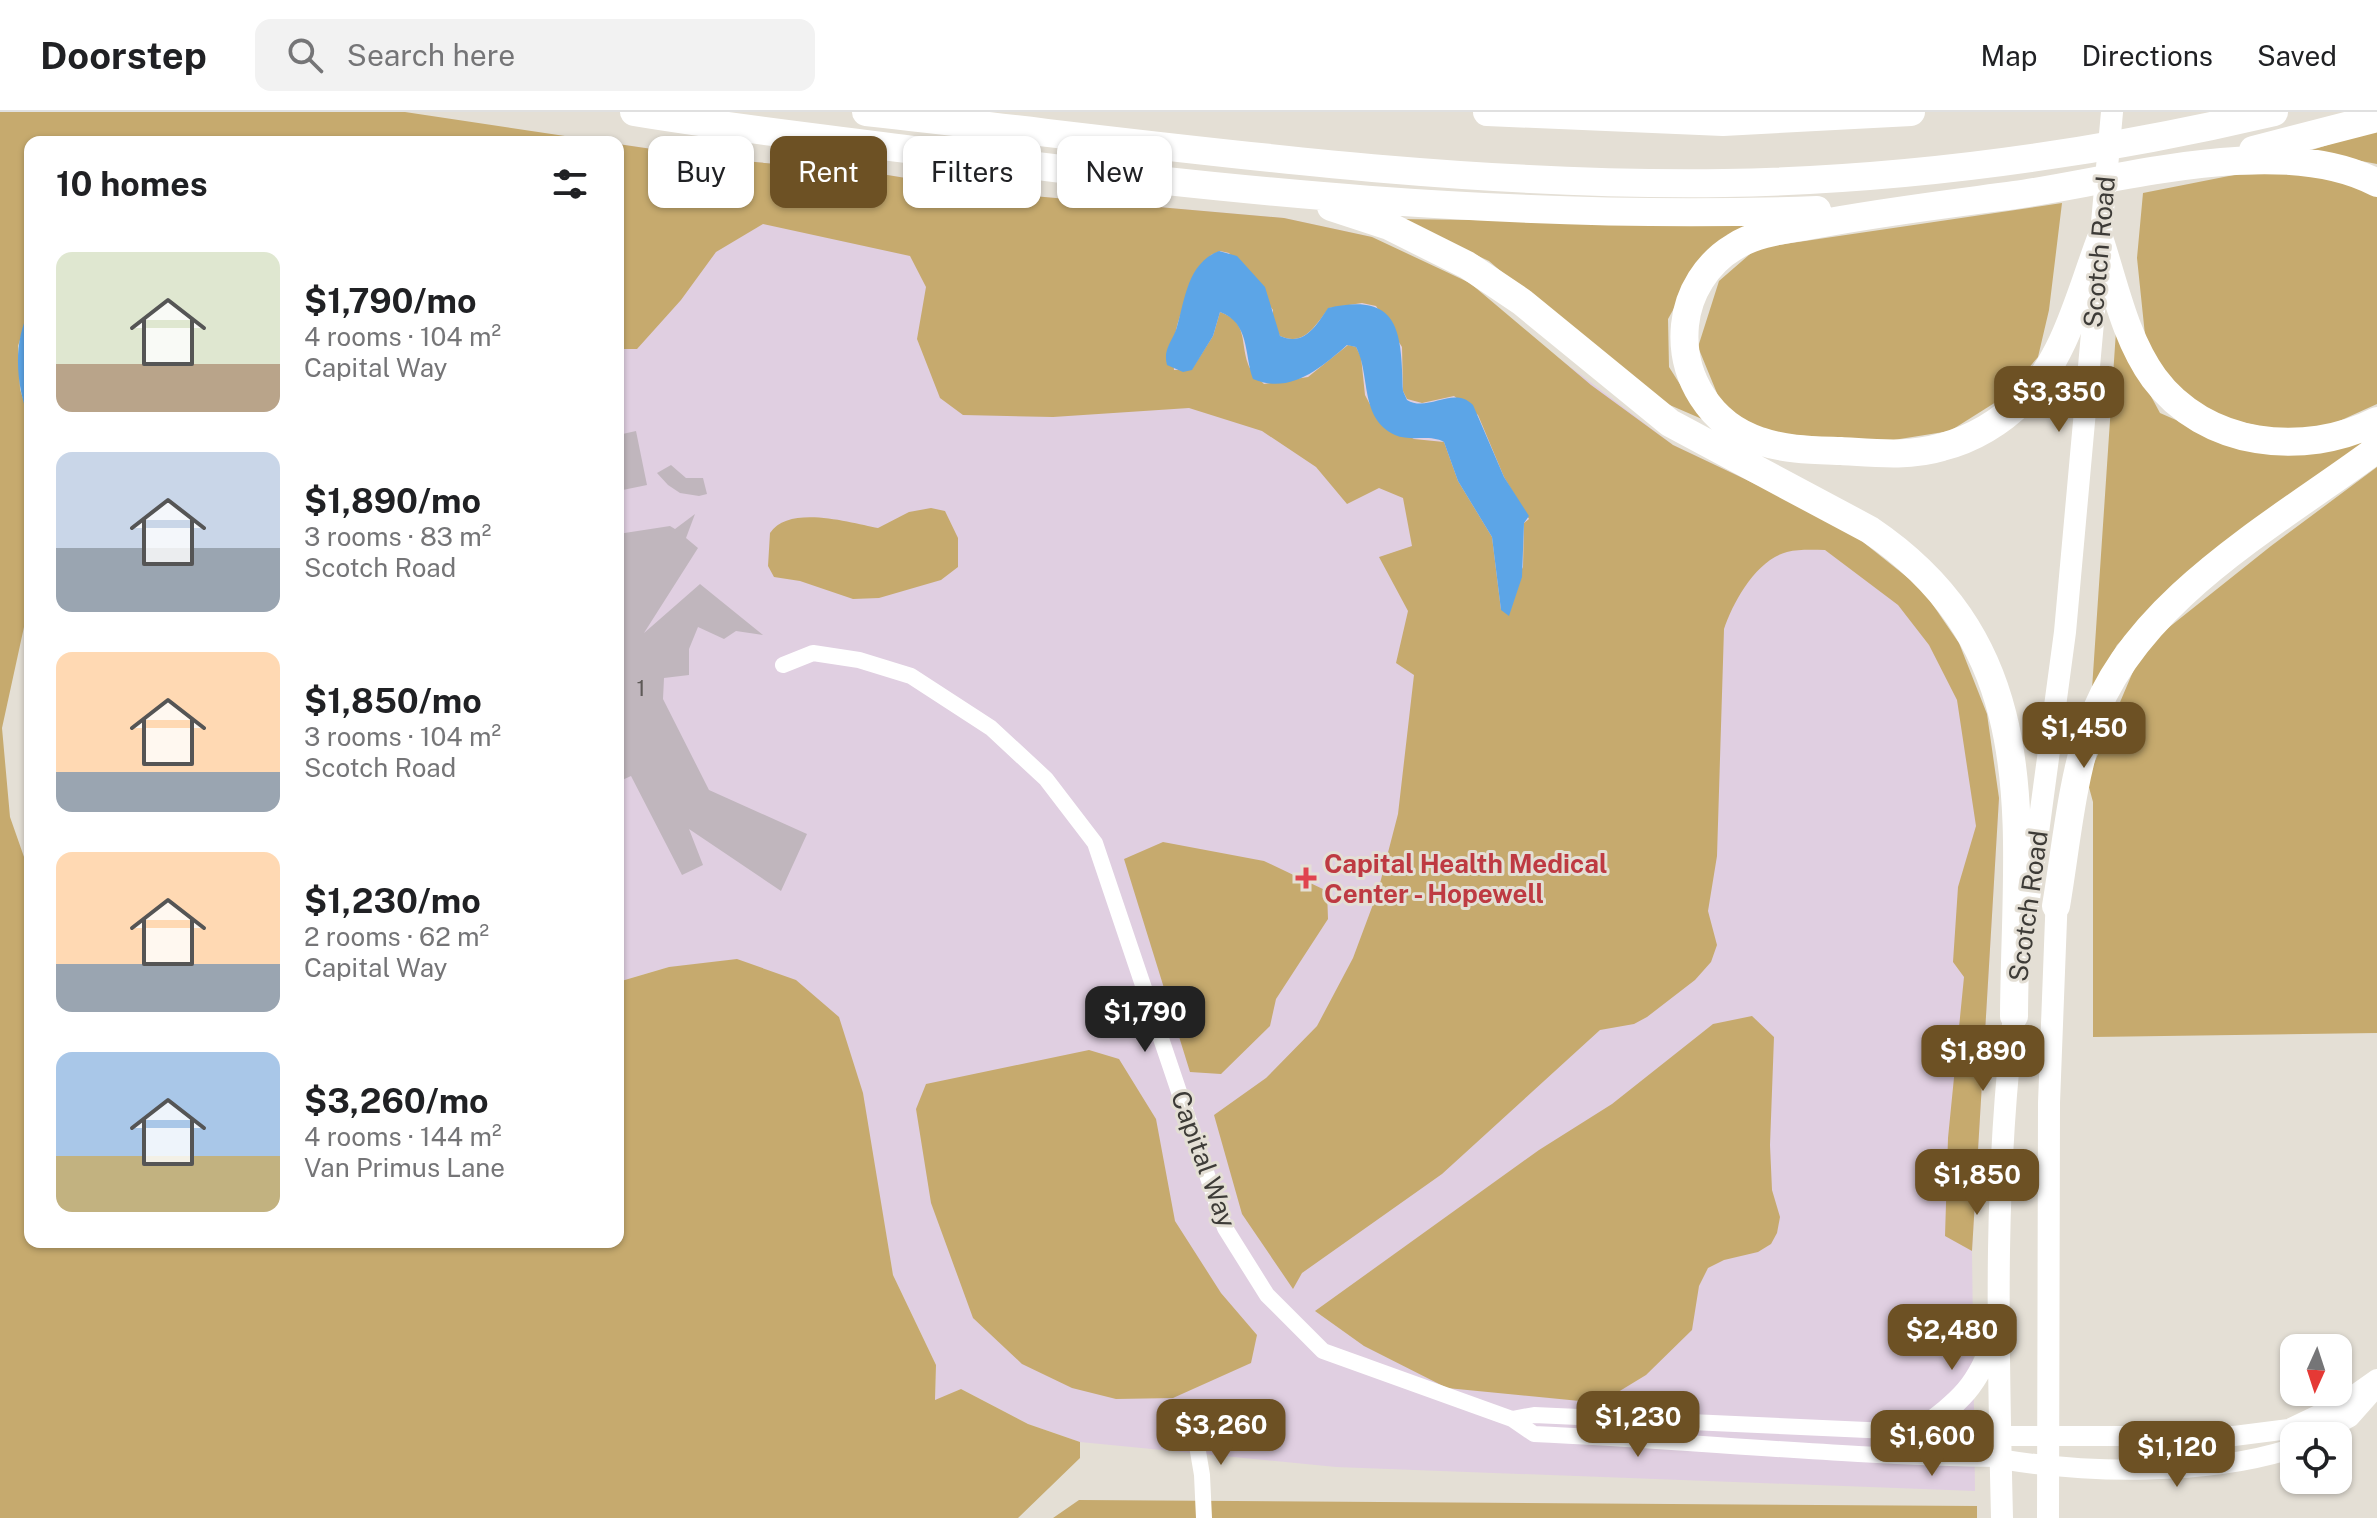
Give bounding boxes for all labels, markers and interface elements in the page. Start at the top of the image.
search box [255,19,815,91]
text: Doorstep [40,33,207,78]
icon: search [283,33,327,77]
text: Search here [347,37,515,73]
text: Map [1981,39,2037,72]
text: Directions [2081,39,2213,72]
text: Saved [2257,39,2337,72]
chip: Buy [648,136,754,208]
chip: Rent [770,136,887,208]
chip: Filters [903,136,1041,208]
chip: New [1057,136,1172,208]
icon: filters [548,162,592,206]
text: 10 homes [56,164,208,204]
street label: Scotch Road [2077,175,2121,329]
text: $1,790/mo [304,281,476,321]
icon: home [120,284,216,380]
text: 4 rooms · 104 m² [304,321,501,352]
text: Capital Way [304,352,448,383]
pin: $3,350 [1994,366,2124,434]
text: $3,350 [2012,376,2106,407]
text: $1,890/mo [304,481,481,521]
icon: home [120,484,216,580]
text: 3 rooms · 83 m² [304,521,491,552]
text: Scotch Road [304,552,456,583]
house number: 1 [637,675,645,701]
text: $1,850/mo [304,681,482,721]
icon: home [120,684,216,780]
pin: $1,450 [2019,702,2149,770]
text: $1,450 [2041,712,2128,743]
text: 3 rooms · 104 m² [304,721,501,752]
text: Scotch Road [304,752,456,783]
street label: Scotch Road [2002,828,2054,984]
place label: Capital Health Medical Center - Hopewell [1324,848,1607,909]
marker: Capital Health Medical Center - Hopewell [1295,867,1317,889]
text: $1,230/mo [304,881,481,921]
icon: home [120,884,216,980]
text: 2 rooms · 62 m² [304,921,489,952]
text: Capital Way [304,952,448,983]
pin: $1,790 [1080,986,1210,1054]
text: $1,790 [1103,996,1187,1027]
pin: $1,890 [1918,1025,2048,1093]
text: $1,890 [1939,1035,2027,1066]
text: $3,260/mo [304,1081,489,1121]
icon: home [120,1084,216,1180]
street label: Capital Way [1165,1086,1243,1232]
text: 4 rooms · 144 m² [304,1121,502,1152]
pin: $1,850 [1912,1149,2042,1217]
text: Van Primus Lane [304,1152,505,1183]
text: $1,850 [1933,1159,2021,1190]
pin: $2,480 [1887,1304,2017,1372]
text: $2,480 [1906,1314,1998,1345]
north arrow [2280,1334,2352,1406]
map controls [2280,1334,2352,1494]
pin: $1,230 [1573,1391,1703,1459]
pin: $3,260 [1156,1399,1286,1467]
text: $1,230 [1594,1401,1682,1432]
text: $3,260 [1174,1409,1268,1440]
pin: $1,600 [1867,1410,1997,1478]
text: $1,600 [1889,1420,1975,1451]
pin: $1,120 [2112,1421,2242,1489]
button: locate [2280,1422,2352,1494]
text: $1,120 [2137,1431,2217,1462]

